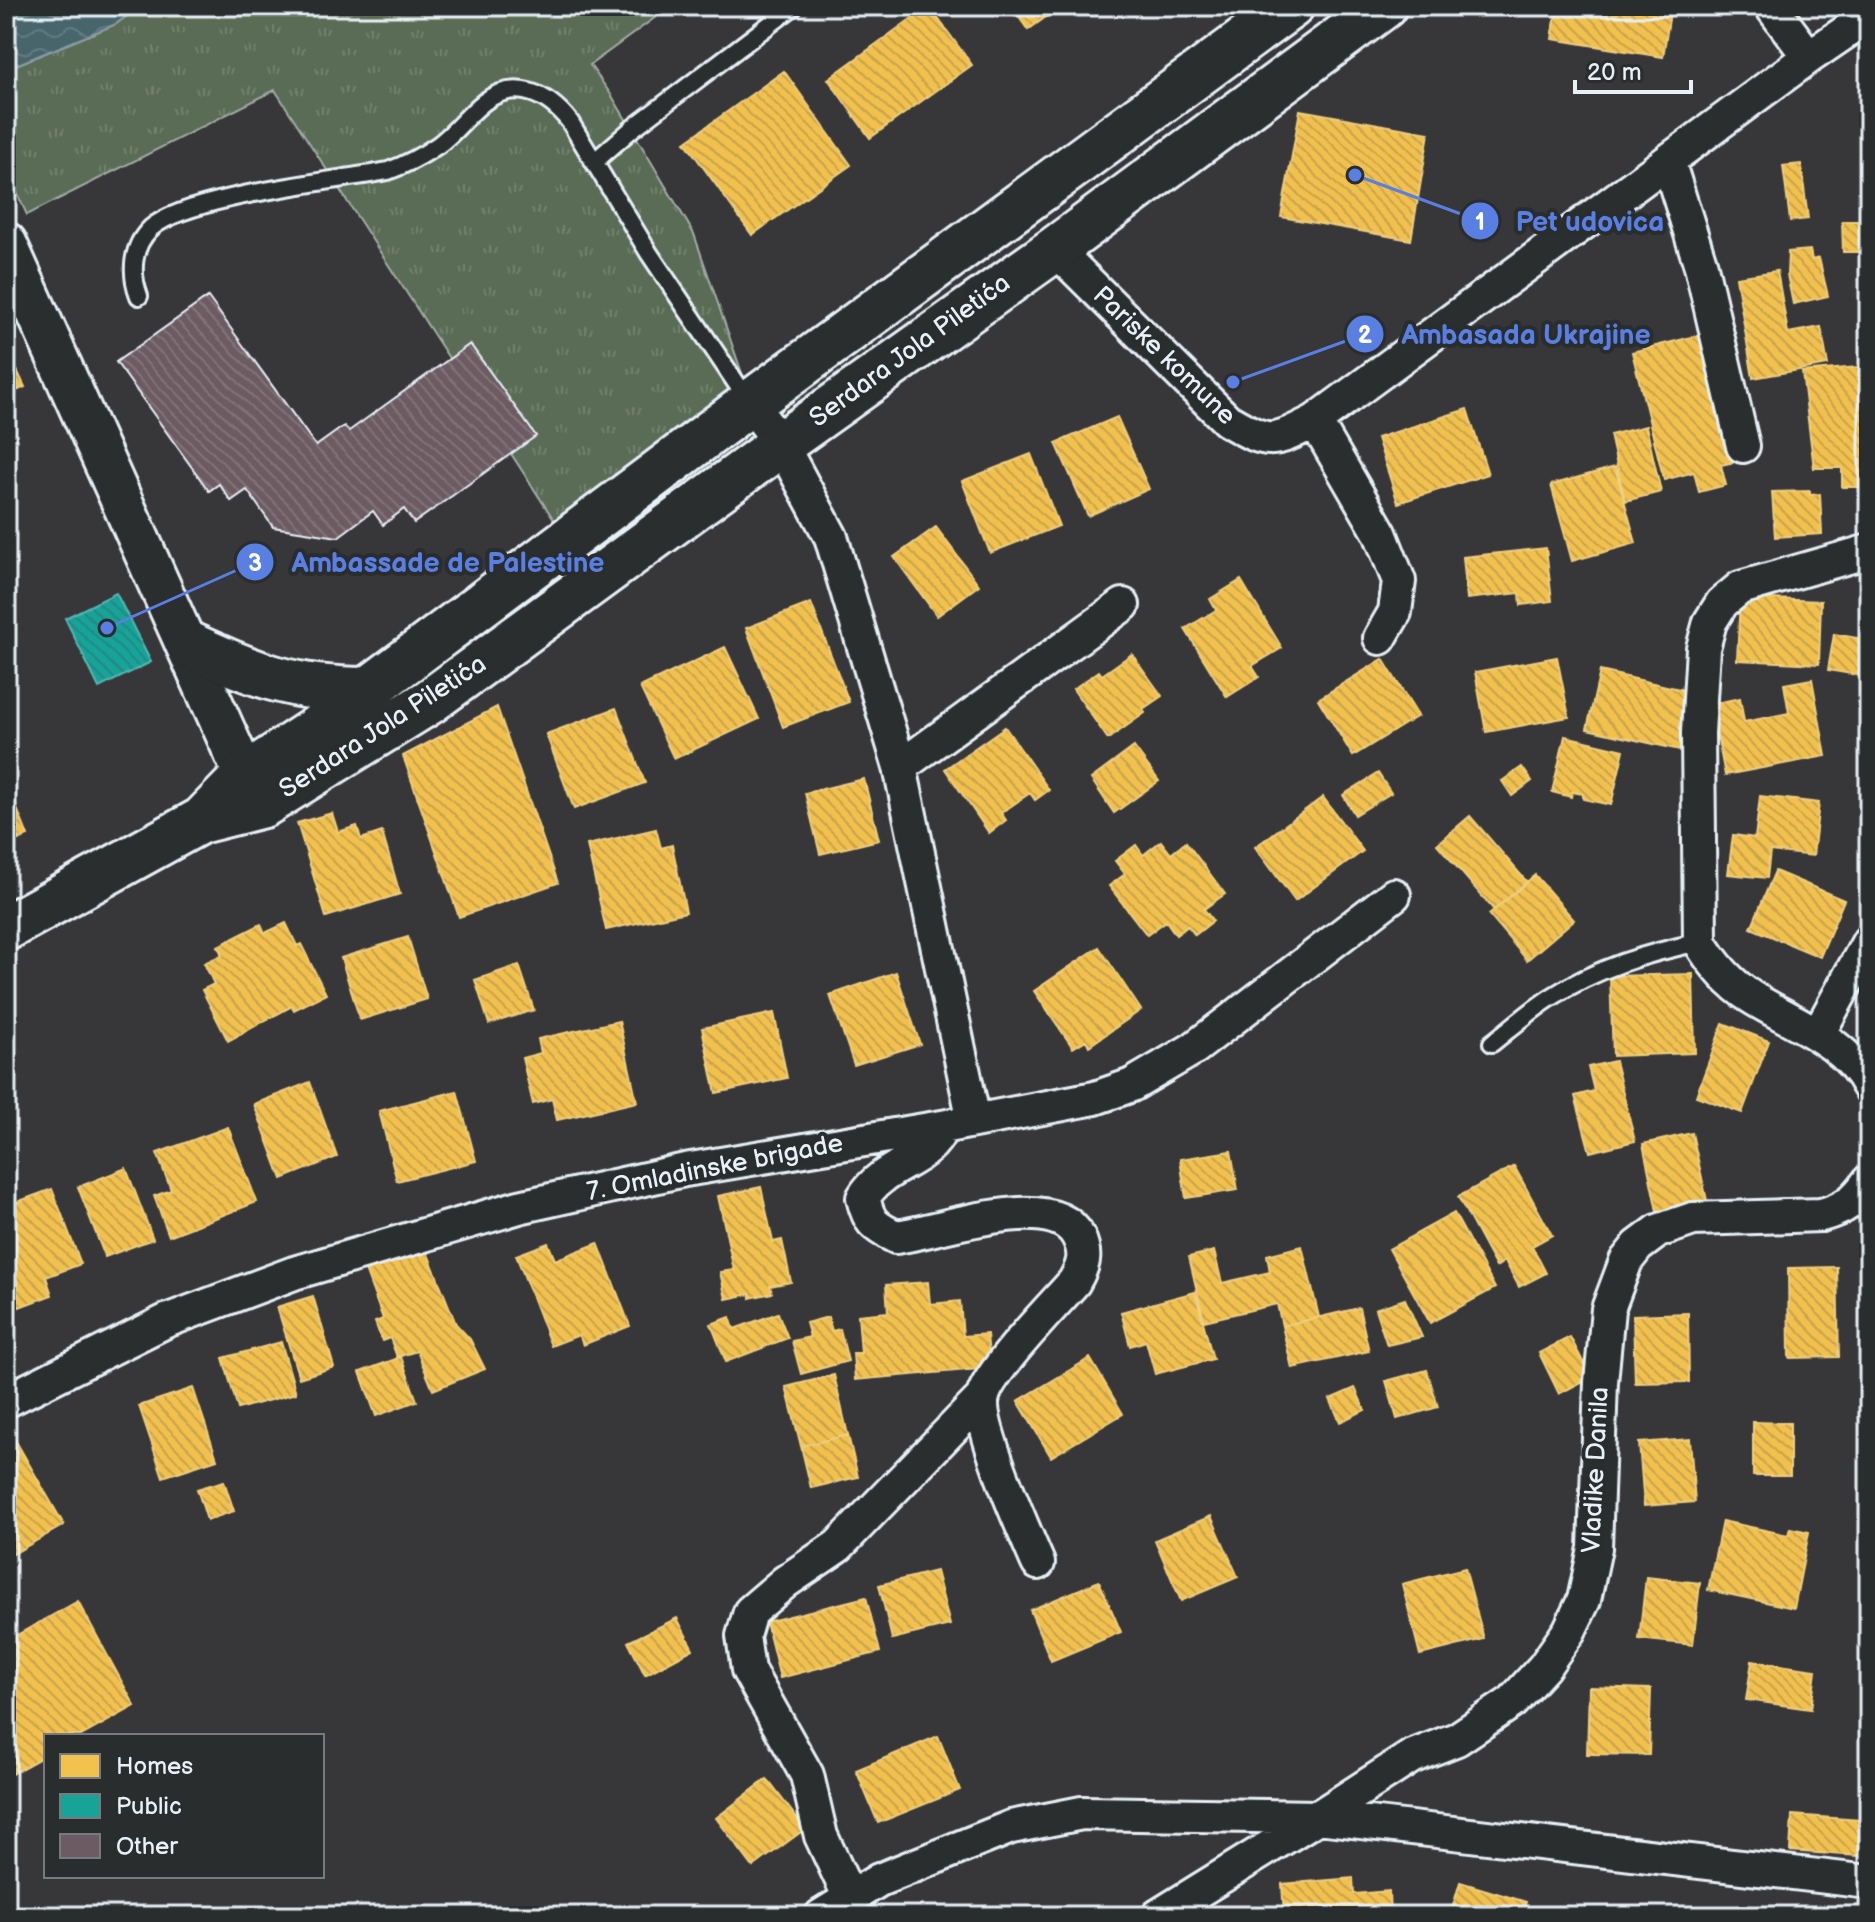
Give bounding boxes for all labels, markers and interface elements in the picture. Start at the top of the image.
scale bar [1575,44,1691,94]
text: 20 m [1587,58,1642,87]
callout: Pet udovica [1460,195,1680,247]
text: Pet udovica [1516,206,1664,239]
text: 1 [1475,208,1485,237]
street label: Serdara Jola Piletića [804,268,1016,434]
street label: Pariske komune [1086,280,1242,432]
callout: Ambasada Ukrajine [1345,308,1666,360]
text: Ambasada Ukrajine [1400,319,1651,352]
text: 2 [1358,321,1373,350]
callout: Ambassade de Palestine [235,536,620,588]
text: Ambassade de Palestine [291,547,604,580]
text: 3 [248,549,262,578]
street label: Serdara Jola Piletića [274,649,492,805]
street label: 7. Omladinske brigade [584,1128,846,1208]
street label: Vladike Danila [1576,1386,1616,1554]
legend [44,1734,324,1878]
text: Homes [116,1752,193,1781]
text: Public [116,1792,182,1821]
text: Other [116,1832,178,1861]

